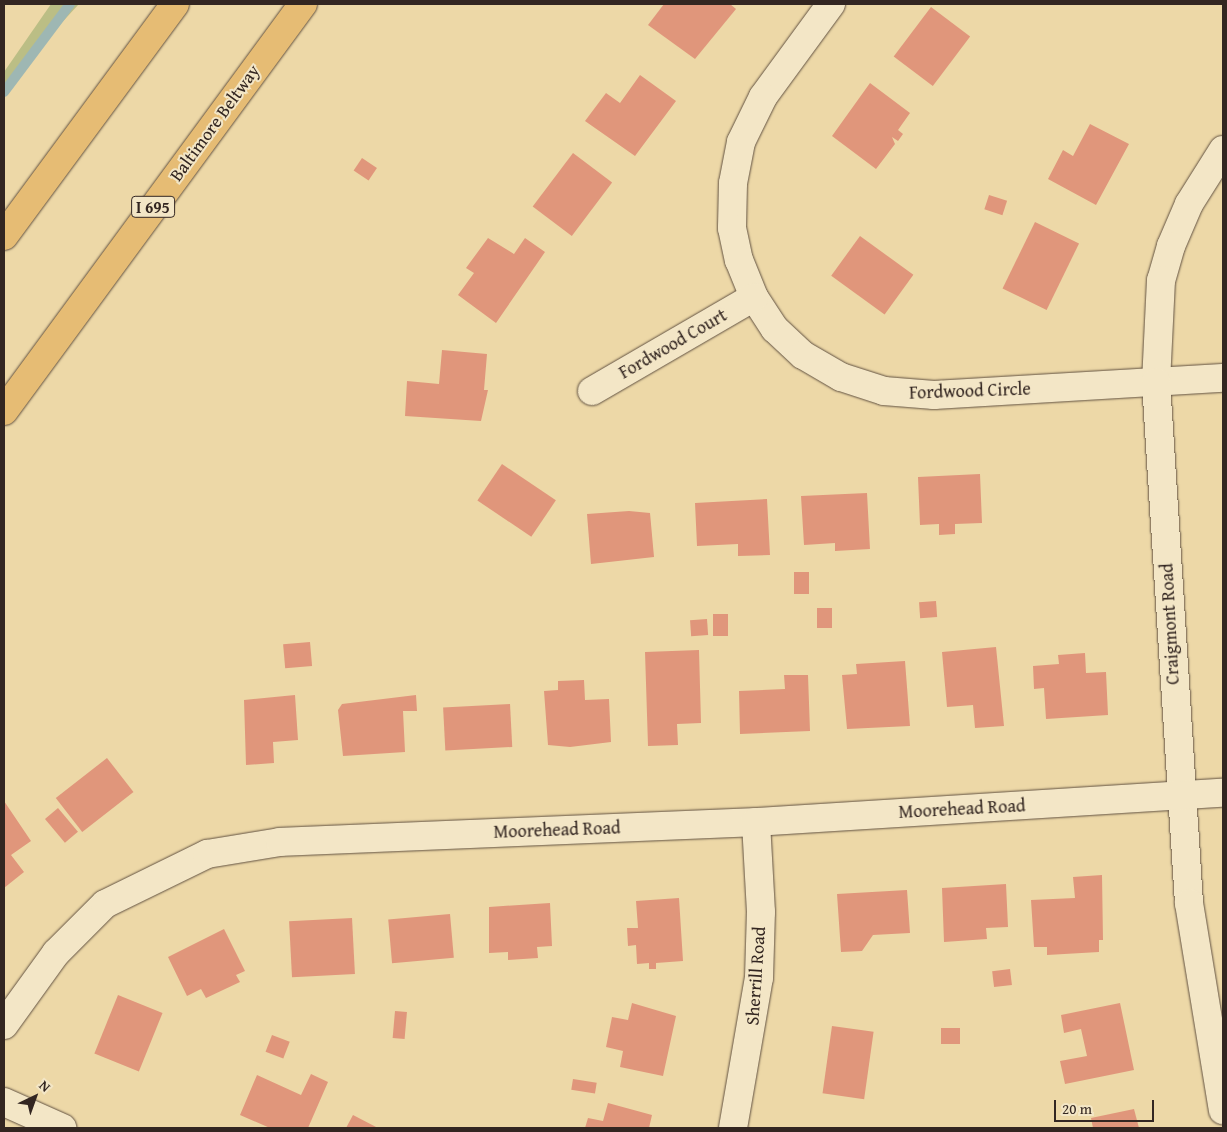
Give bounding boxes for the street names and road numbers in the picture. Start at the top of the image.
street label: Baltimore Beltway [166,61,264,185]
road number: I 695 [130,193,176,220]
street label: Fordwood Court [615,304,731,384]
street label: Fordwood Circle [909,378,1031,404]
street label: Craigmont Road [1156,563,1184,685]
street label: Moorehead Road [898,795,1026,823]
street label: Moorehead Road [493,817,621,843]
street label: Sherrill Road [742,926,770,1026]

